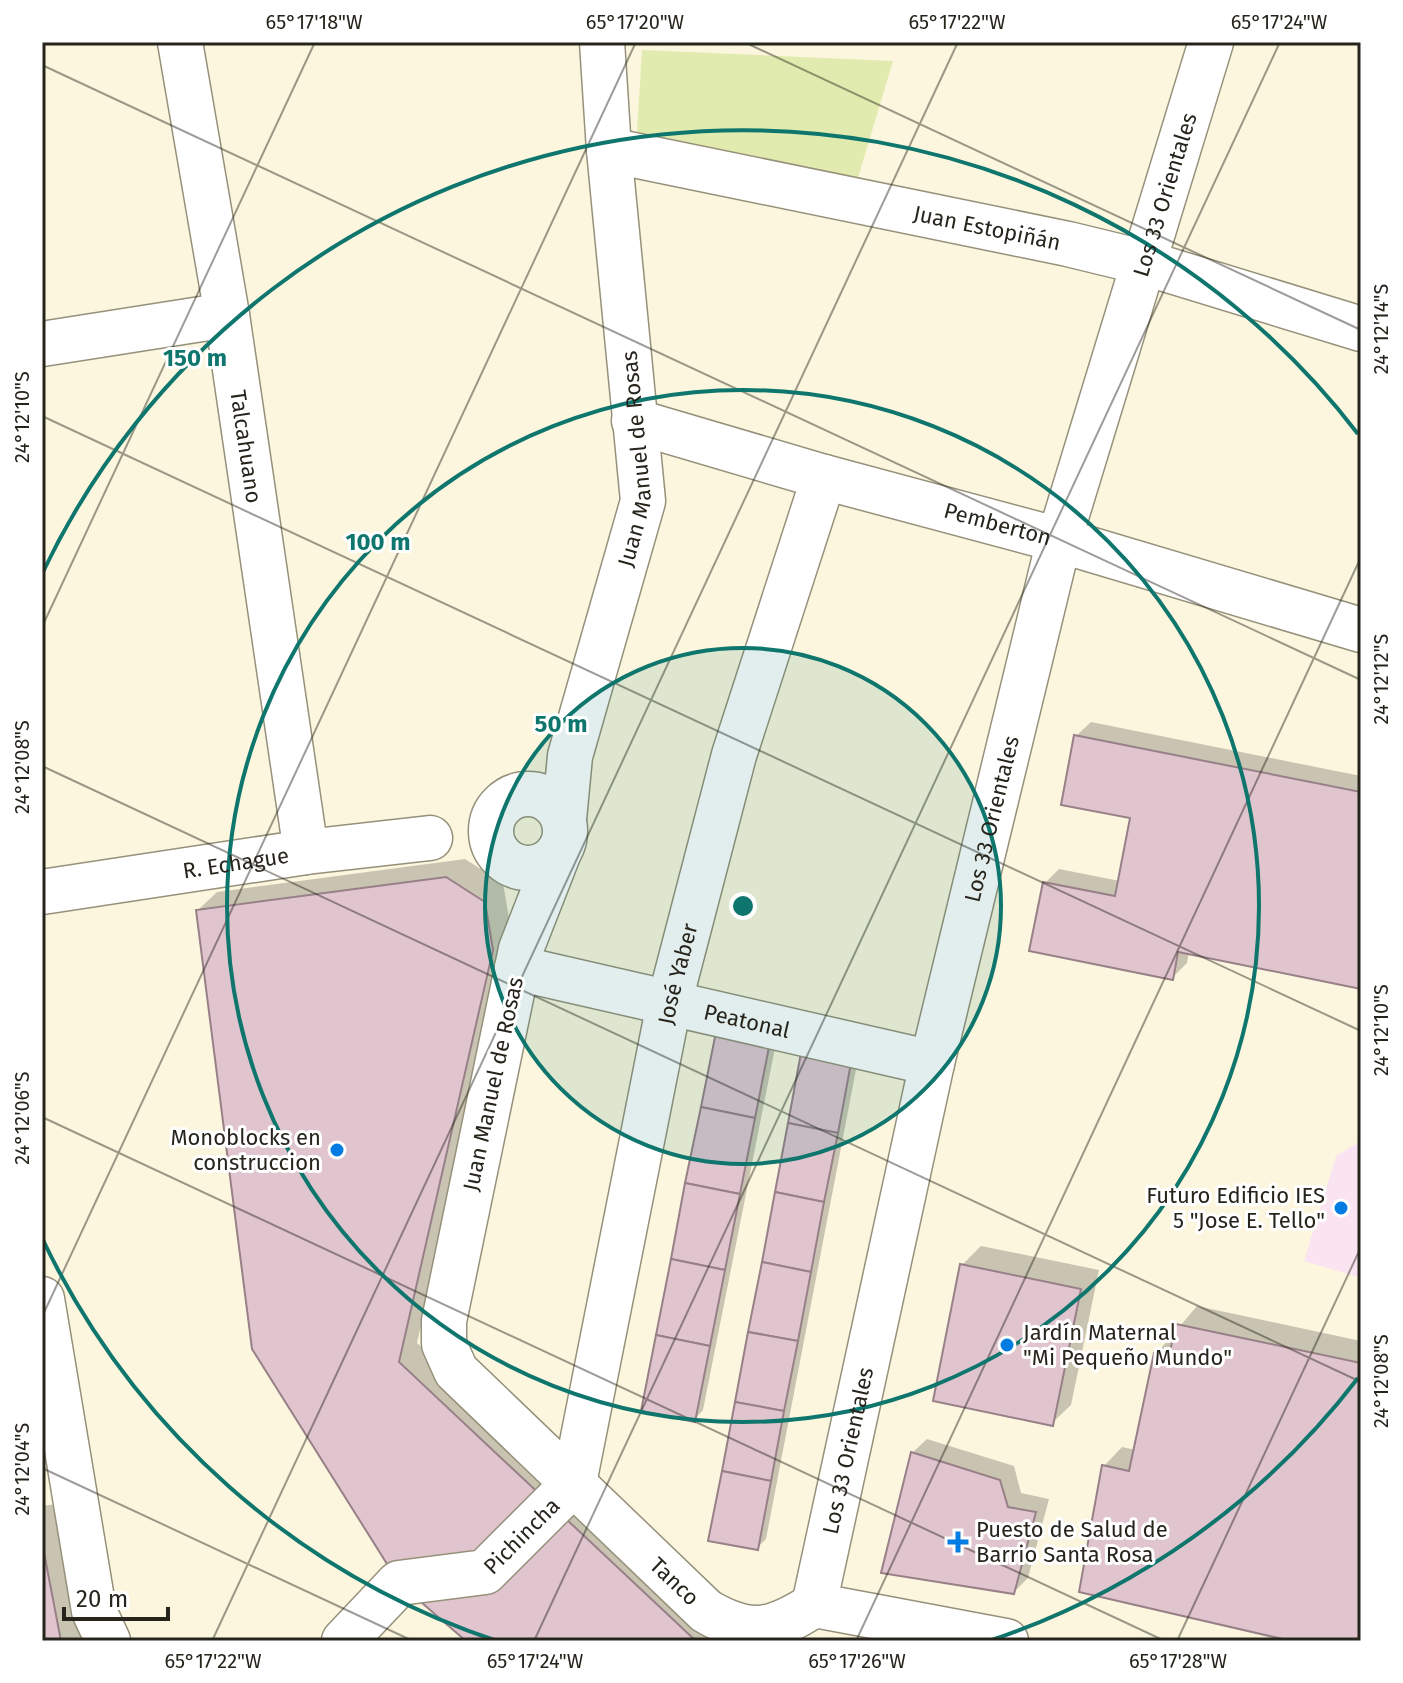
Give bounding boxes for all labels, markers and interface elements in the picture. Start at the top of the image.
text: 65°17'18"W [266,10,363,34]
text: 65°17'20"W [586,10,685,34]
text: 65°17'22"W [908,10,1006,34]
text: 65°17'24"W [1231,10,1328,34]
street label: Los 33 Orientales [1127,109,1202,280]
street label: Juan Estopiñán [911,199,1063,256]
text: 24°12'14"S [1369,284,1393,374]
text: 150 m [163,344,227,372]
street label: Juan Manuel de Rosas [611,350,656,570]
text: 24°12'10"S [10,371,34,463]
street label: Talcahuano [225,388,268,505]
street label: Pemberton [941,496,1054,551]
text: 100 m [345,528,411,556]
text: 24°12'12"S [1369,633,1393,724]
text: 50 m [535,710,587,738]
text: 24°12'08"S [10,720,34,814]
street label: Los 33 Orientales [958,733,1025,905]
street label: R. Echague [181,841,291,884]
centre of rings [729,892,757,920]
street label: José Yaber [652,920,703,1027]
street label: Juan Manuel de Rosas [457,975,529,1193]
text: 24°12'10"S [1369,984,1393,1076]
street label: Peatonal [701,998,793,1044]
text: 24°12'06"S [10,1071,34,1165]
place label: Monoblocks en construccion [170,1124,321,1176]
marker: Monoblocks en construccion [328,1141,346,1159]
place label: Futuro Edificio IES 5 "Jose E. Tello" [1146,1182,1325,1234]
marker: Futuro Edificio IES 5 "Jose E. Tello" [1332,1199,1350,1217]
place label: Jardín Maternal "Mi Pequeño Mundo" [1023,1319,1232,1371]
text: 24°12'08"S [1369,1334,1393,1428]
marker: Jardín Maternal "Mi Pequeño Mundo" [998,1336,1016,1354]
street label: Los 33 Orientales [816,1365,879,1537]
text: 24°12'04"S [10,1422,34,1515]
street label: Pichincha [477,1492,565,1580]
place label: Puesto de Salud de Barrio Santa Rosa [976,1516,1168,1568]
marker: Puesto de Salud de Barrio Santa Rosa [947,1531,969,1553]
street label: Tanco [645,1551,705,1611]
scale bar [64,1571,168,1621]
text: 20 m [76,1585,128,1613]
text: 65°17'22"W [164,1649,262,1673]
text: 65°17'24"W [487,1649,584,1673]
text: 65°17'26"W [808,1649,906,1673]
text: 65°17'28"W [1129,1649,1228,1673]

